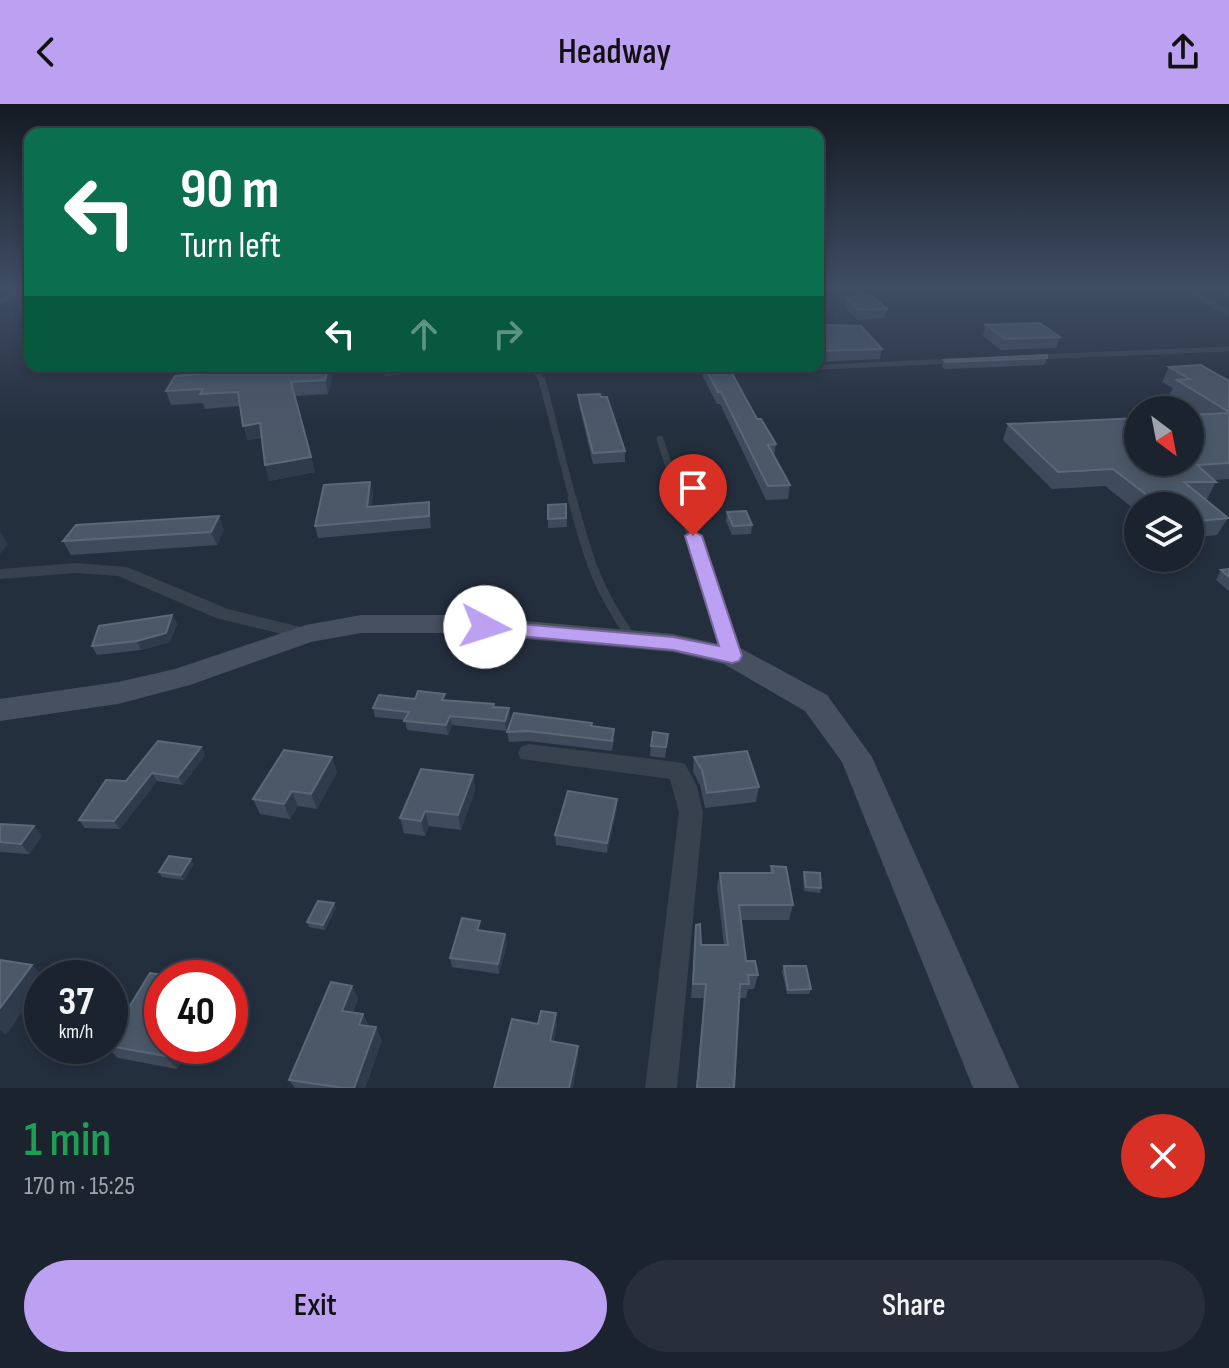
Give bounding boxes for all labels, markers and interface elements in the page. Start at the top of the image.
icon: back [24,30,68,74]
icon: share [1161,30,1205,74]
text: Headway [558,31,671,74]
text: 90 m [180,157,279,224]
icon: left [48,160,152,264]
text: Turn left [180,225,281,268]
icon: left [318,312,362,356]
icon: ahead [402,312,446,356]
icon: right [486,312,530,356]
north arrow [1124,396,1204,476]
map controls [1124,396,1204,572]
pin [659,454,727,536]
icon: arrive [671,466,715,510]
button: layers [1124,492,1204,572]
position arrow [443,585,527,669]
speed limit sign: 40 [144,960,248,1064]
text: 37 [58,978,94,1026]
text: km/h [59,1020,93,1044]
text: 1 min [24,1112,111,1169]
button: close [1121,1114,1205,1198]
text: 170 m · 15:25 [24,1171,135,1202]
button: Exit [24,1260,607,1352]
button: Share [623,1260,1205,1352]

